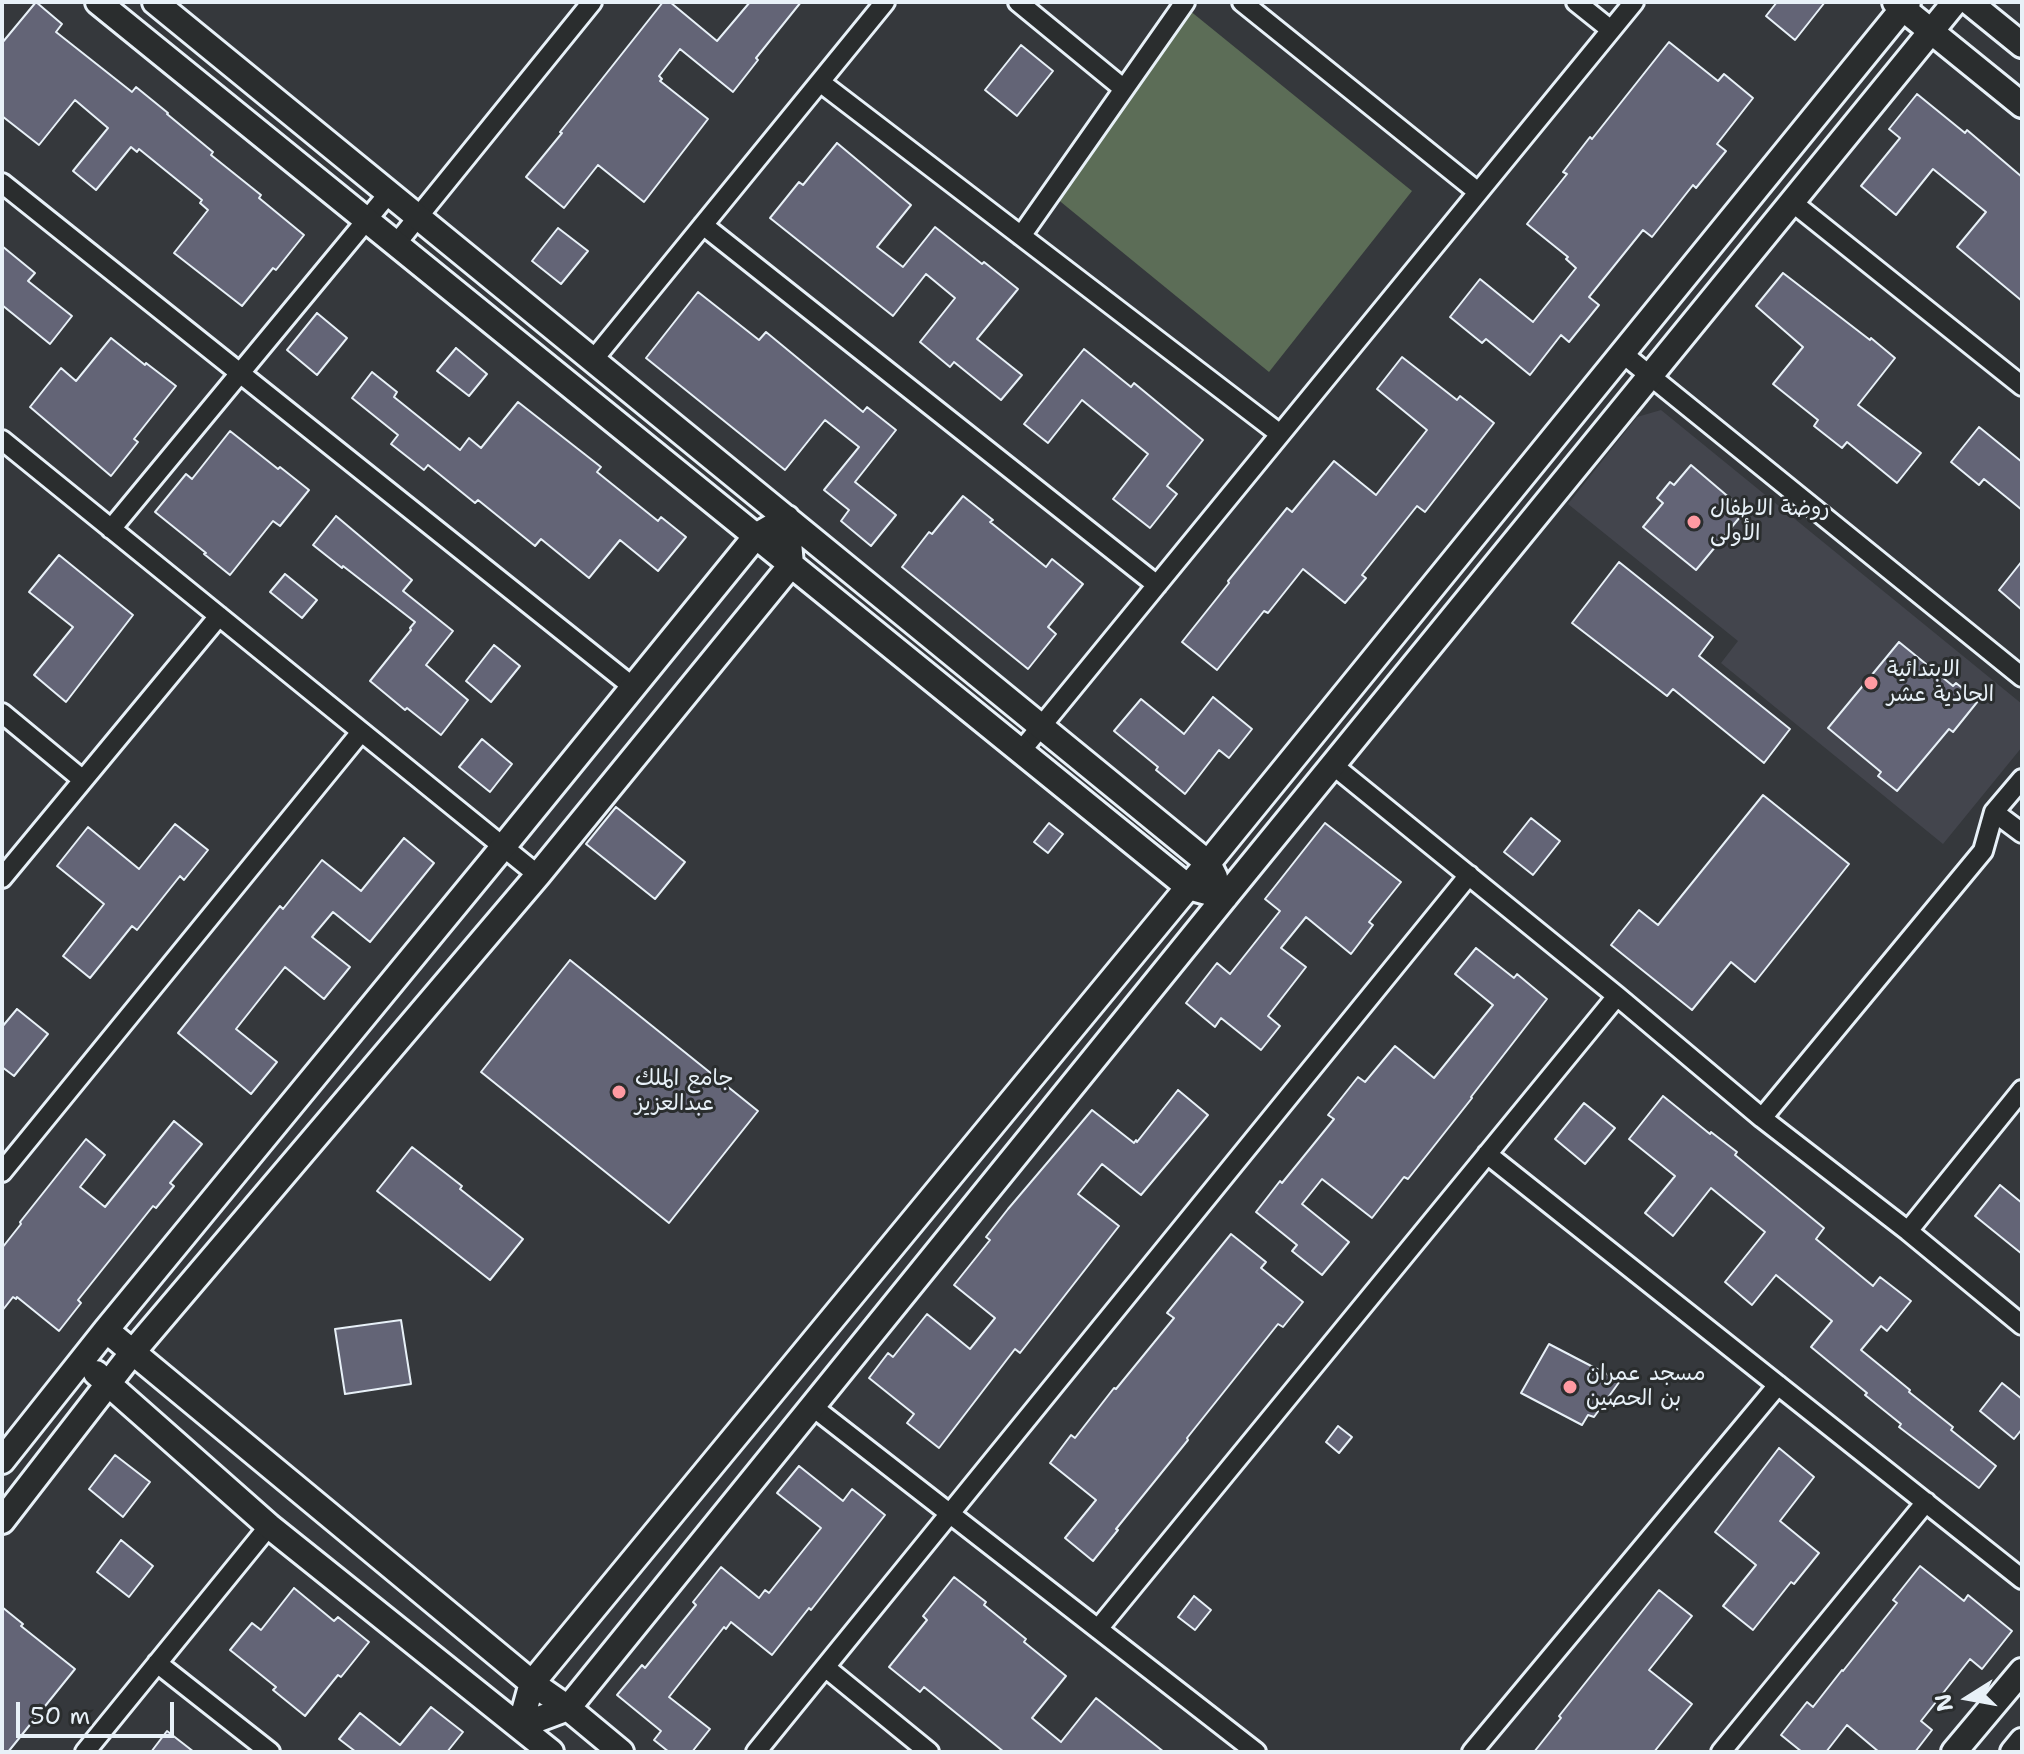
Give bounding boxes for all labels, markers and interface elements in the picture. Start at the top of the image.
place label: روضة الاطفال الأولى [1710,496,1830,548]
marker: روضة الاطفال الأولى [1685,513,1703,531]
place label: الابتدائية الحادية عشر [1887,657,1994,708]
marker: الابتدائية الحادية عشر [1862,674,1880,692]
place label: جامع الملك عبدالعزيز [635,1066,734,1118]
marker: جامع الملك عبدالعزيز [610,1083,628,1101]
place label: مسجد عمران بن الحصين [1586,1361,1705,1412]
marker: مسجد عمران بن الحصين [1561,1378,1579,1396]
north arrow [1928,1658,2008,1738]
scale bar [20,1686,178,1736]
text: N [1928,1691,1960,1714]
text: 50 m [30,1700,90,1732]

